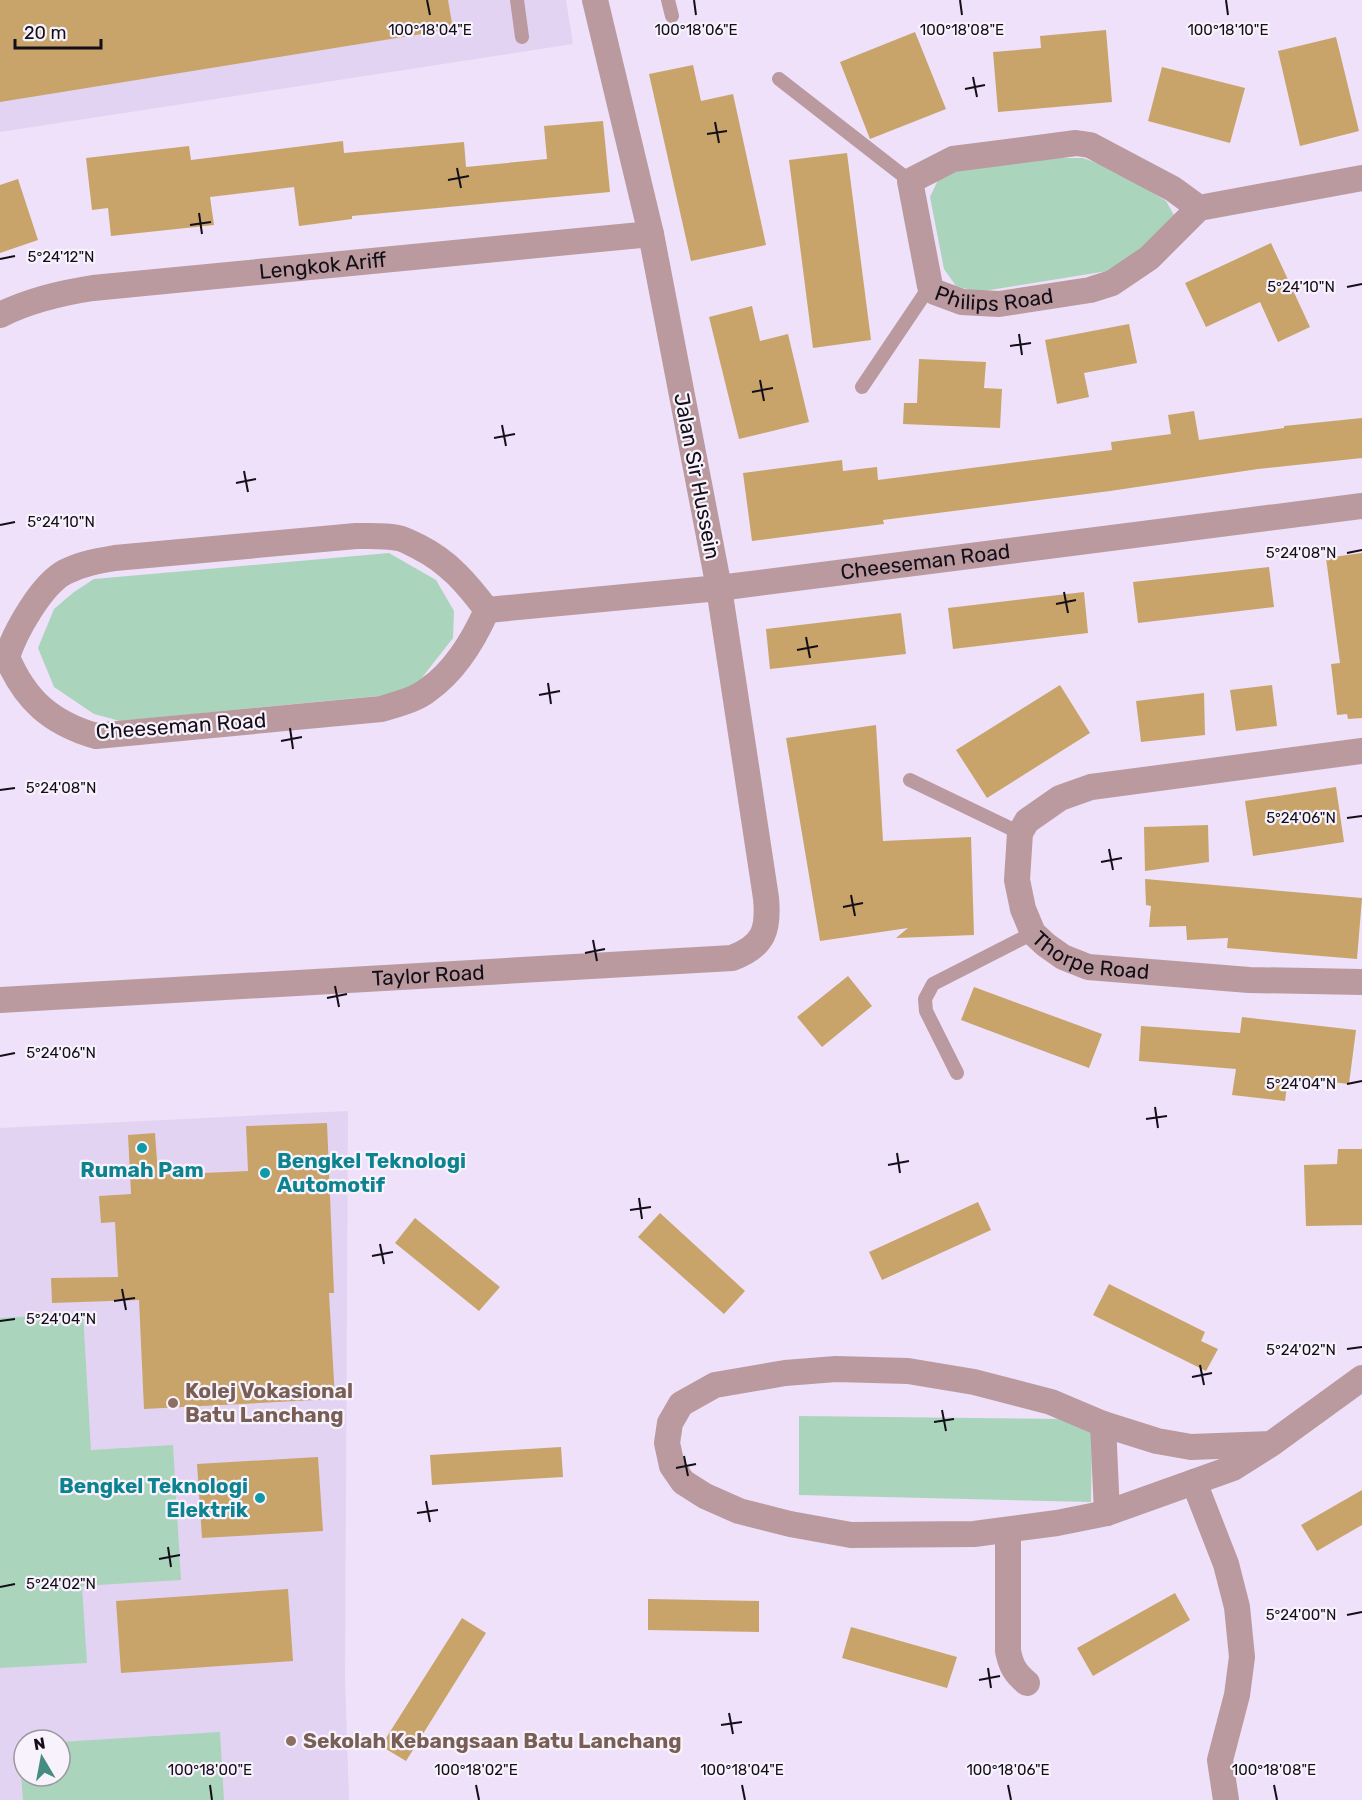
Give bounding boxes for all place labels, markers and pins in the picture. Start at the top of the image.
marker: Rumah Pam [135,1141,149,1155]
place label: Bengkel Teknologi Automotif [277,1148,466,1197]
place label: Rumah Pam [80,1157,204,1182]
marker: Bengkel Teknologi Automotif [258,1166,272,1180]
place label: Kolej Vokasional Batu Lanchang [185,1378,353,1427]
marker: Kolej Vokasional Batu Lanchang [166,1396,180,1410]
place label: Bengkel Teknologi Elektrik [59,1473,249,1522]
marker: Bengkel Teknologi Elektrik [253,1491,267,1505]
place label: Sekolah Kebangsaan Batu Lanchang [303,1728,682,1753]
marker: Sekolah Kebangsaan Batu Lanchang [284,1734,298,1748]

